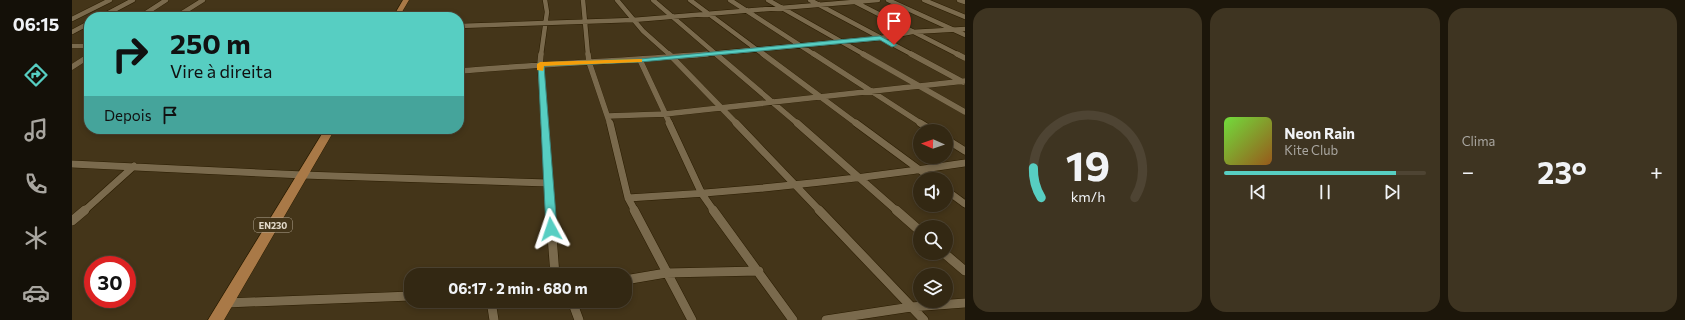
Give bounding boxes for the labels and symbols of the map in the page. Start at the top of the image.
pin [877,4,911,45]
north arrow [913,124,953,164]
position arrow [530,208,572,250]
road number: EN230 [254,218,292,232]
speed limit sign: 30 [84,256,136,308]

